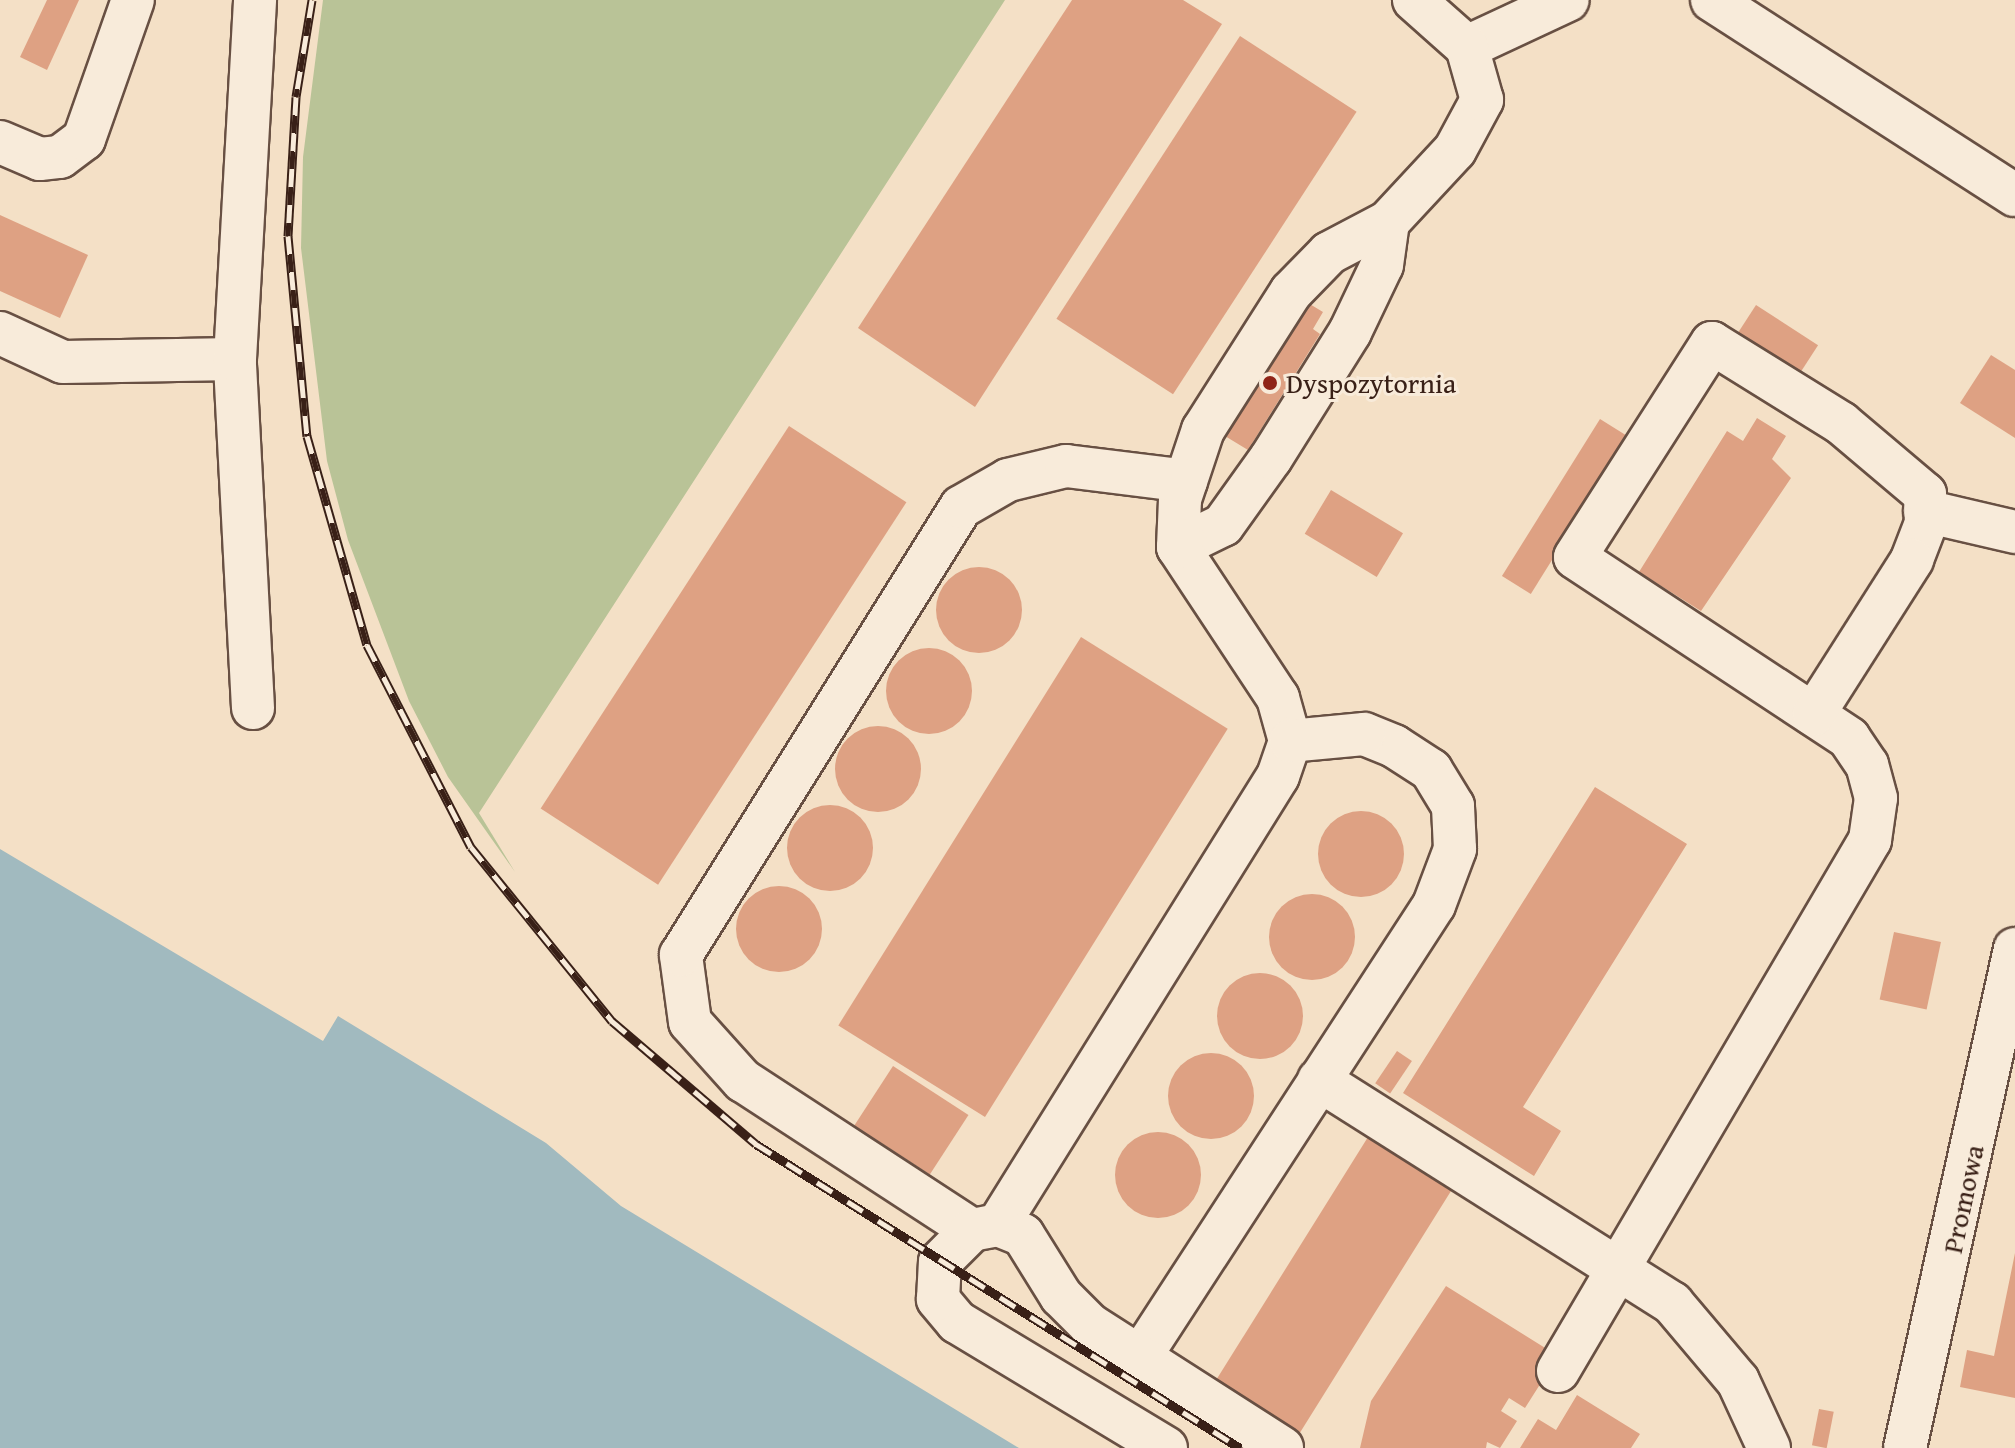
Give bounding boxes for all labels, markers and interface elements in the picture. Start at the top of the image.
place label: Dyspozytornia [1286,366,1456,400]
marker: Dyspozytornia [1261,374,1279,392]
street label: Promowa [1935,1142,1991,1256]

